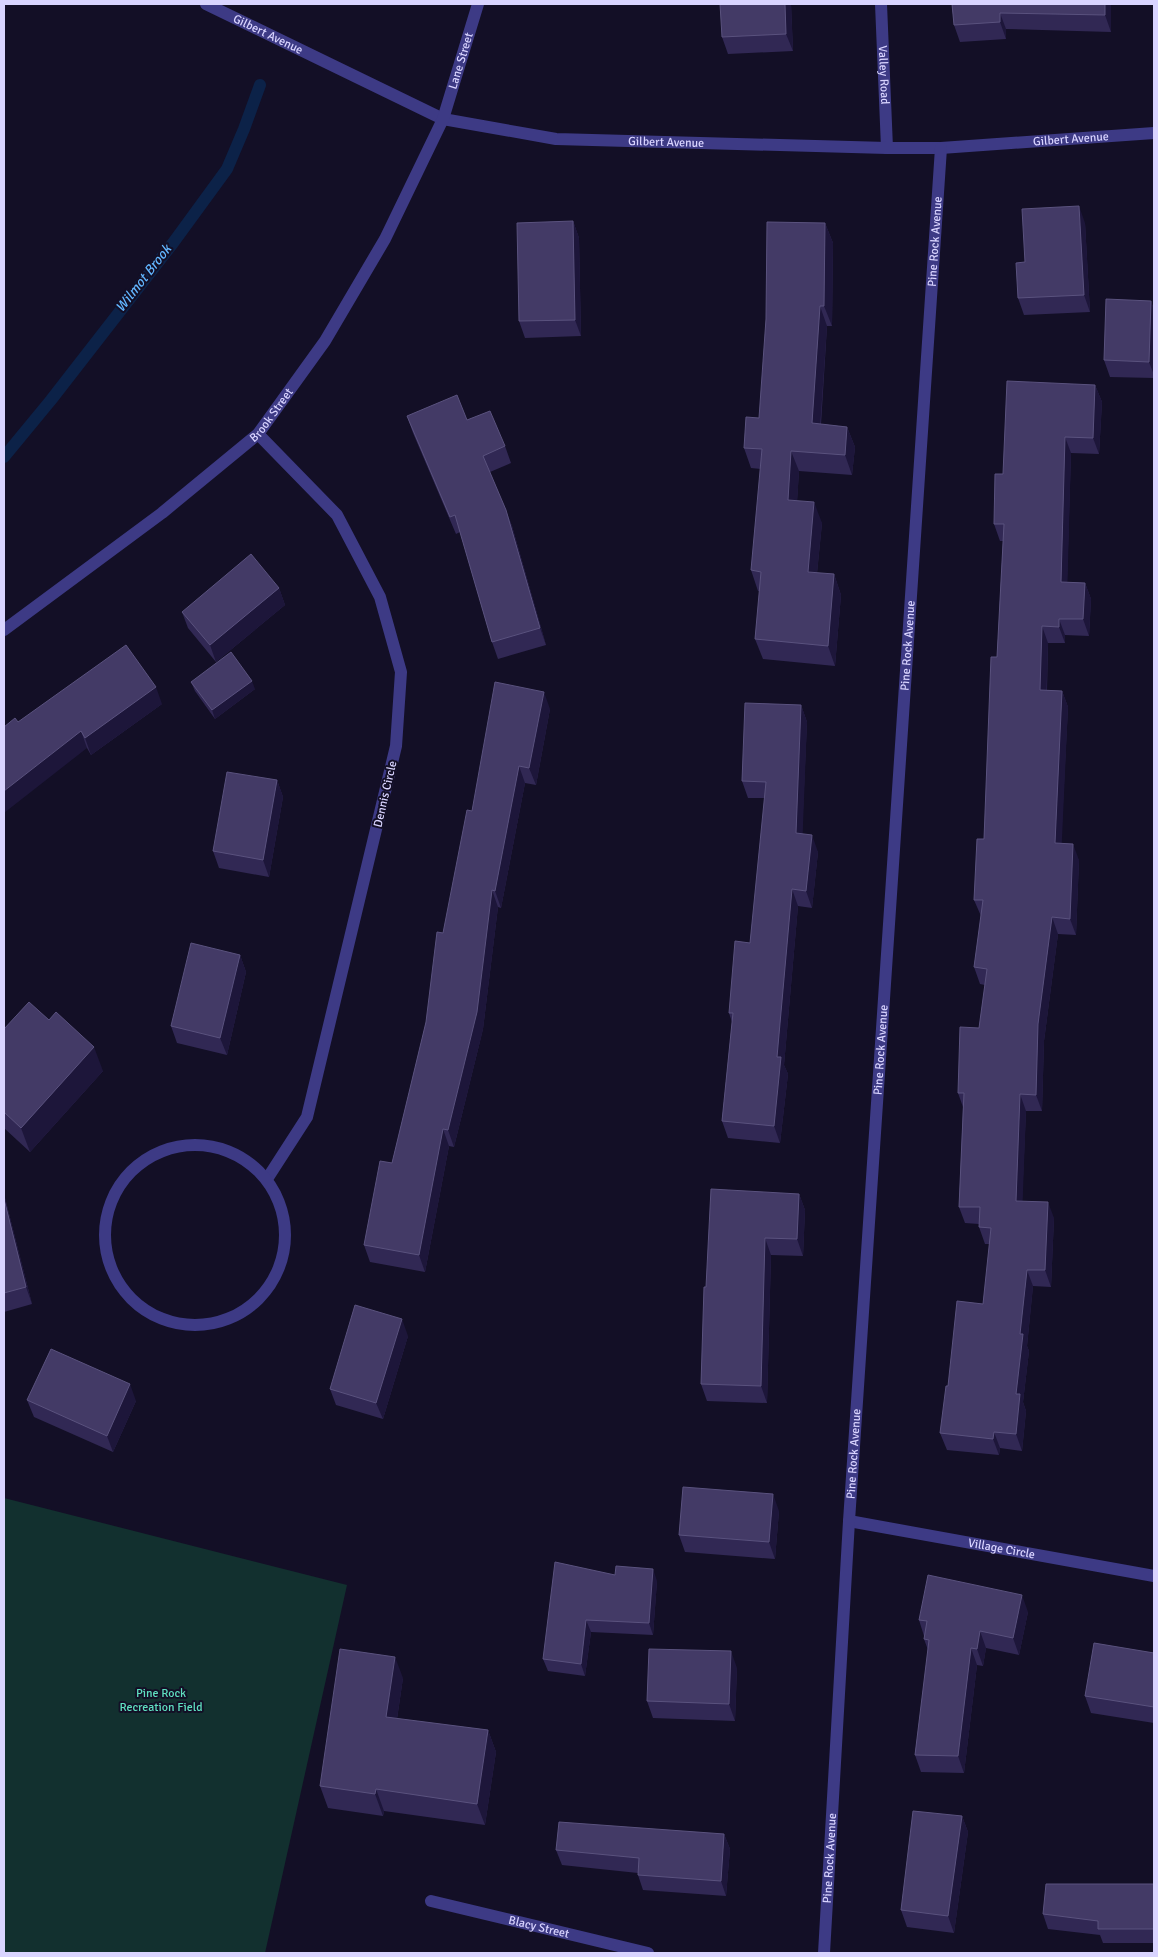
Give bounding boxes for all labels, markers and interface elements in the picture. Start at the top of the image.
street label: Gilbert Avenue [230,11,305,58]
street label: Lane Street [445,31,477,91]
street label: Valley Road [875,45,892,105]
street label: Gilbert Avenue [1032,129,1109,150]
street label: Gilbert Avenue [628,134,704,151]
street label: Pine Rock Avenue [925,196,946,287]
water label: Wilmot Brook [112,240,176,315]
street label: Brook Street [247,385,297,446]
street label: Pine Rock Avenue [898,600,919,691]
street label: Dennis Circle [371,759,400,829]
street label: Pine Rock Avenue [871,1004,892,1095]
street label: Pine Rock Avenue [843,1408,865,1500]
street label: Village Circle [967,1536,1036,1562]
park label: Pine Rock Recreation Field [119,1686,203,1715]
street label: Pine Rock Avenue [820,1813,840,1904]
street label: Blacy Street [507,1913,571,1942]

